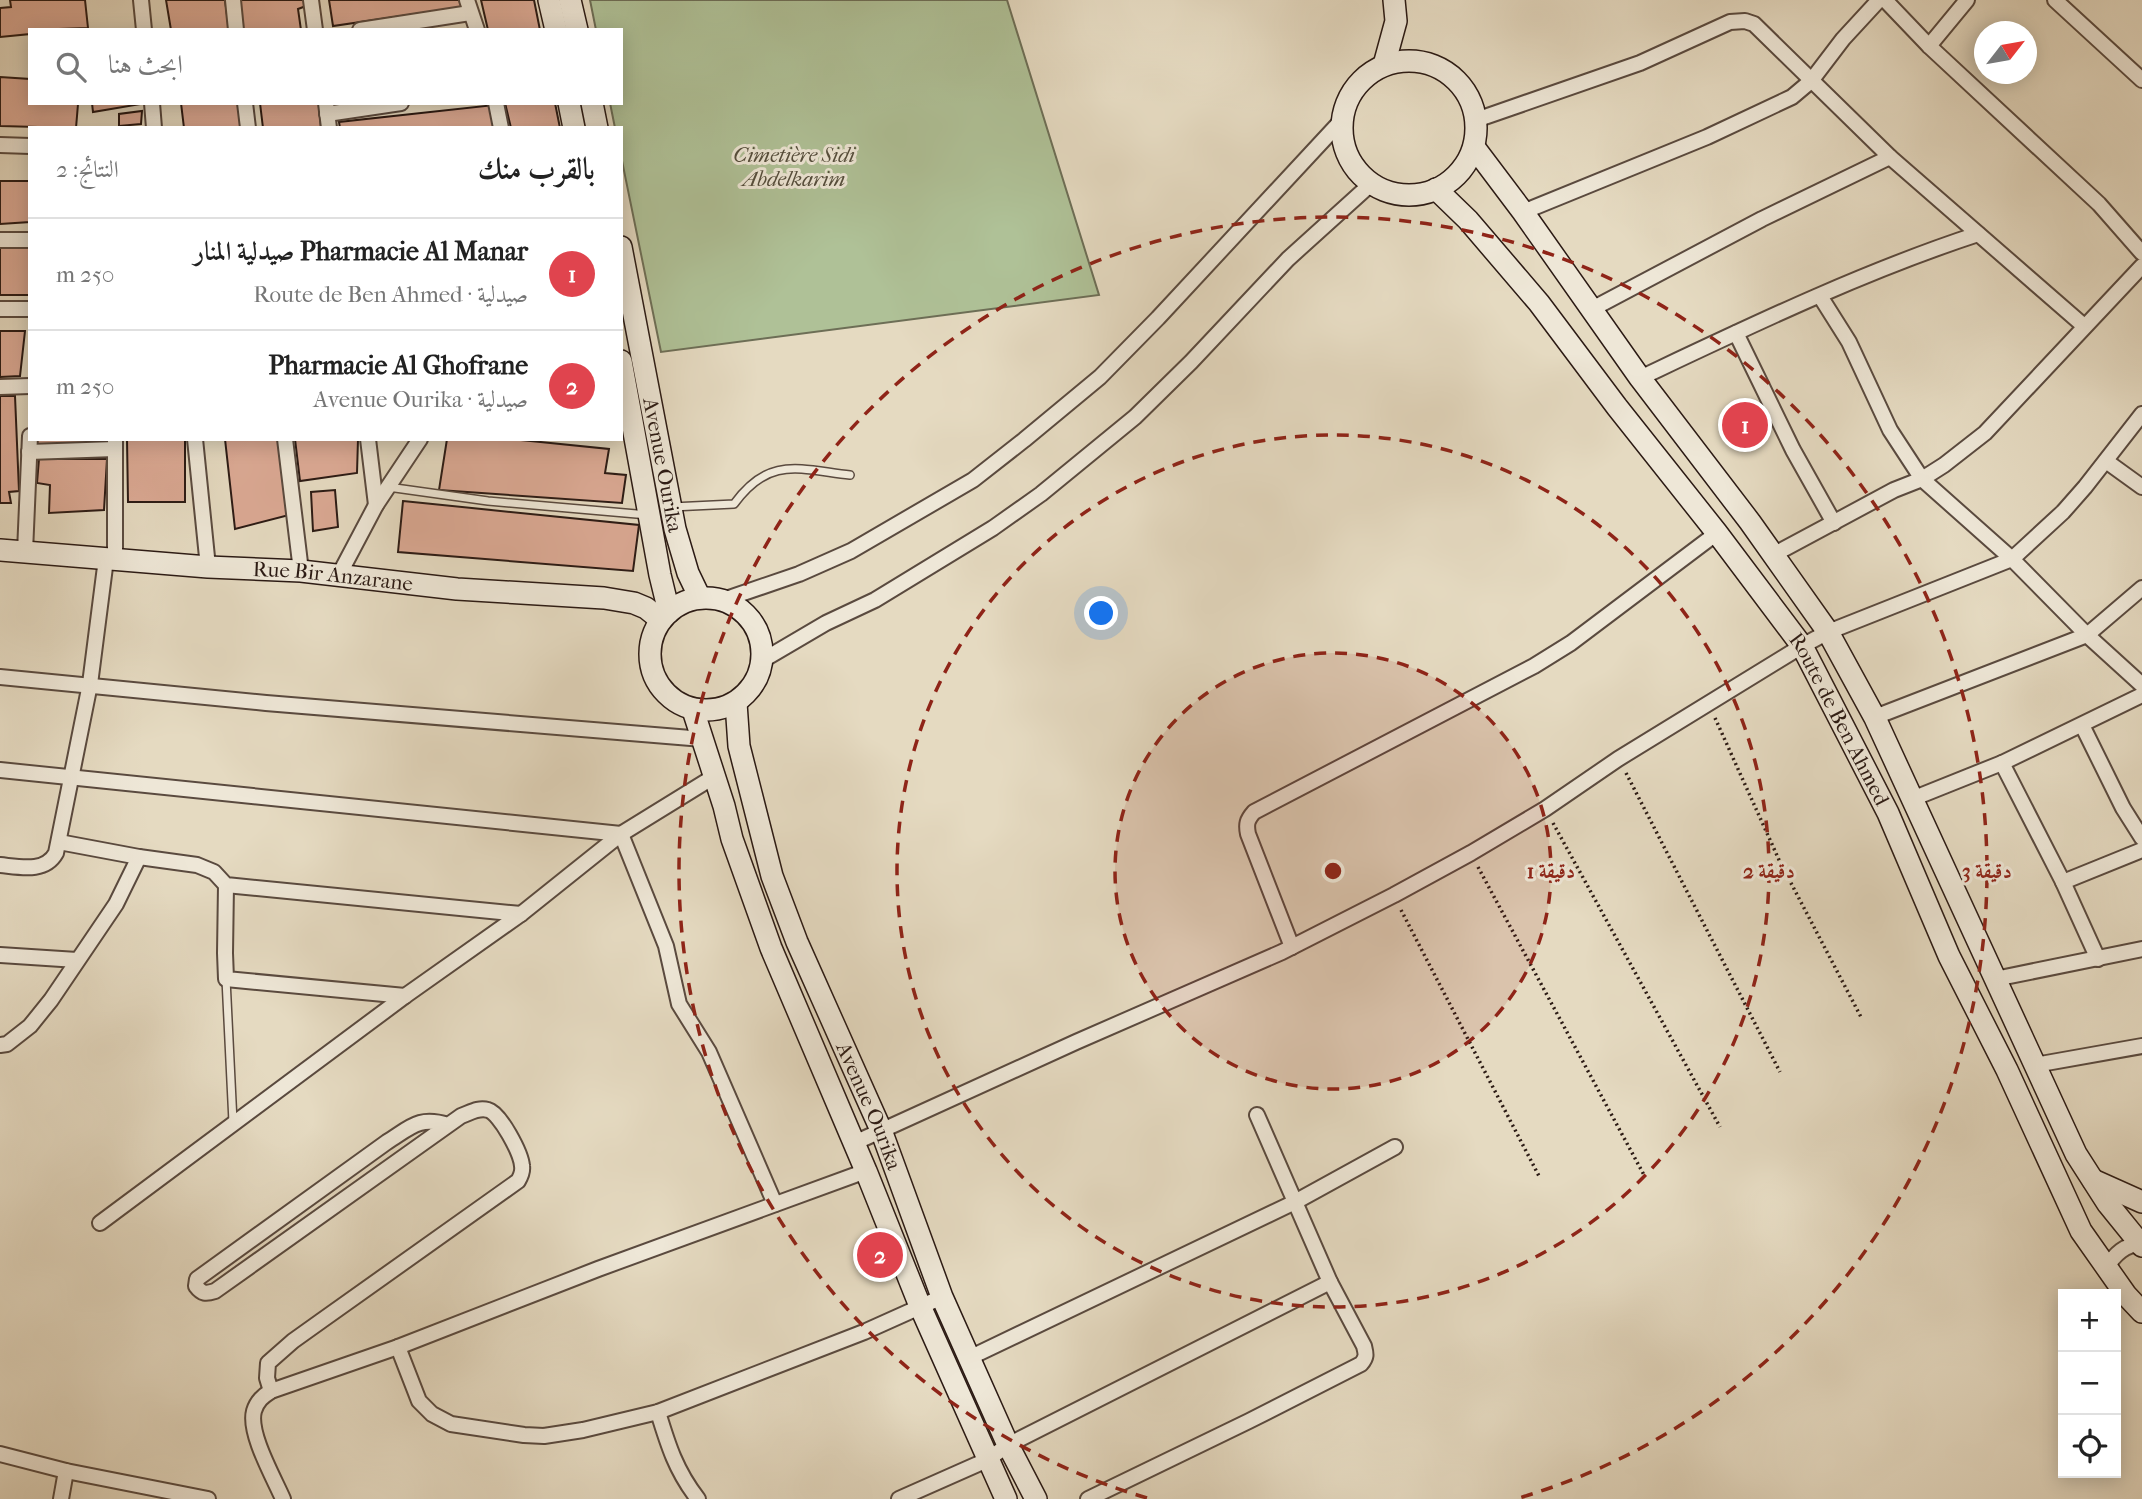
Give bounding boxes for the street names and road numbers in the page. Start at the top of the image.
street label: Avenue Ourika [638,395,687,535]
street label: Rue Bir Anzarane [252,557,414,596]
street label: Route de Ben Ahmed [1784,628,1894,810]
street label: Avenue Ourika [831,1037,907,1173]

